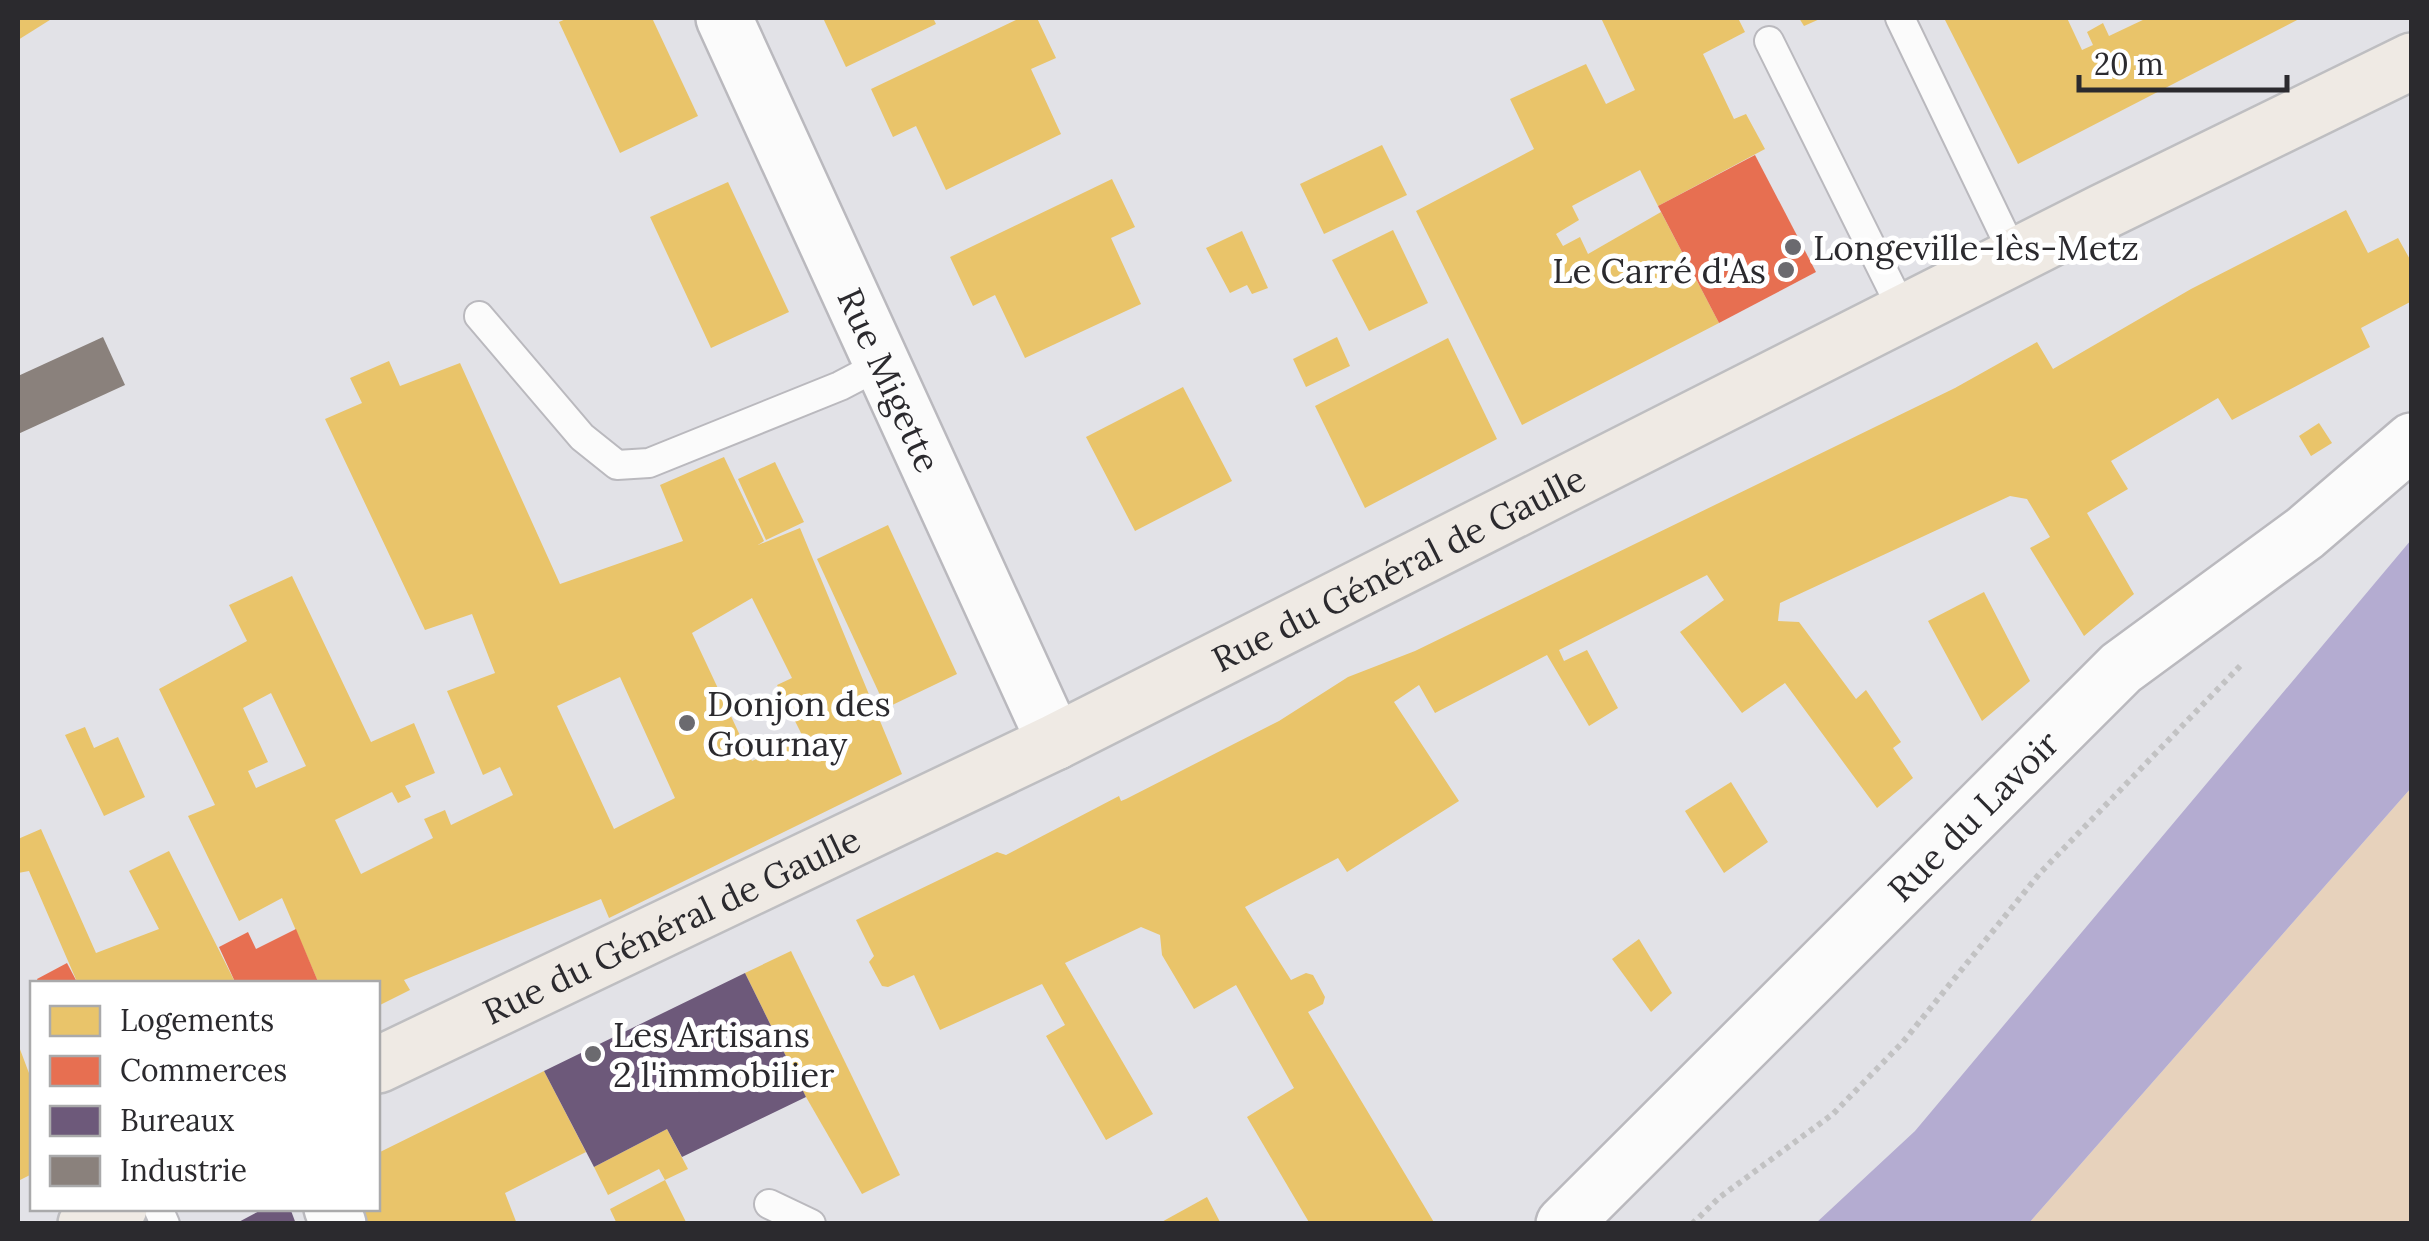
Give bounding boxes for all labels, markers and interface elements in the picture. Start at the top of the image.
scale bar [2079,30,2286,92]
text: 20 m [2094,45,2163,83]
place label: Longeville-lès-Metz [1813,225,2139,270]
marker: Longeville-lès-Metz [1782,236,1804,258]
place label: Le Carré d'As [1552,248,1766,293]
marker: Le Carré d'As [1775,259,1797,281]
street label: Rue Migette [828,281,951,479]
street label: Rue du Général de Gaulle [1204,455,1593,681]
place label: Donjon des Gournay [707,681,891,766]
marker: Donjon des Gournay [676,712,698,734]
street label: Rue du Lavoir [1878,721,2068,911]
street label: Rue du Général de Gaulle [476,816,867,1034]
legend [30,981,380,1211]
text: Logements [120,1001,274,1040]
place label: Les Artisans 2 l'immobilier [613,1012,834,1097]
marker: Les Artisans 2 l'immobilier [582,1043,604,1065]
text: Commerces [120,1051,287,1089]
text: Bureaux [120,1101,235,1139]
text: Industrie [120,1151,247,1189]

